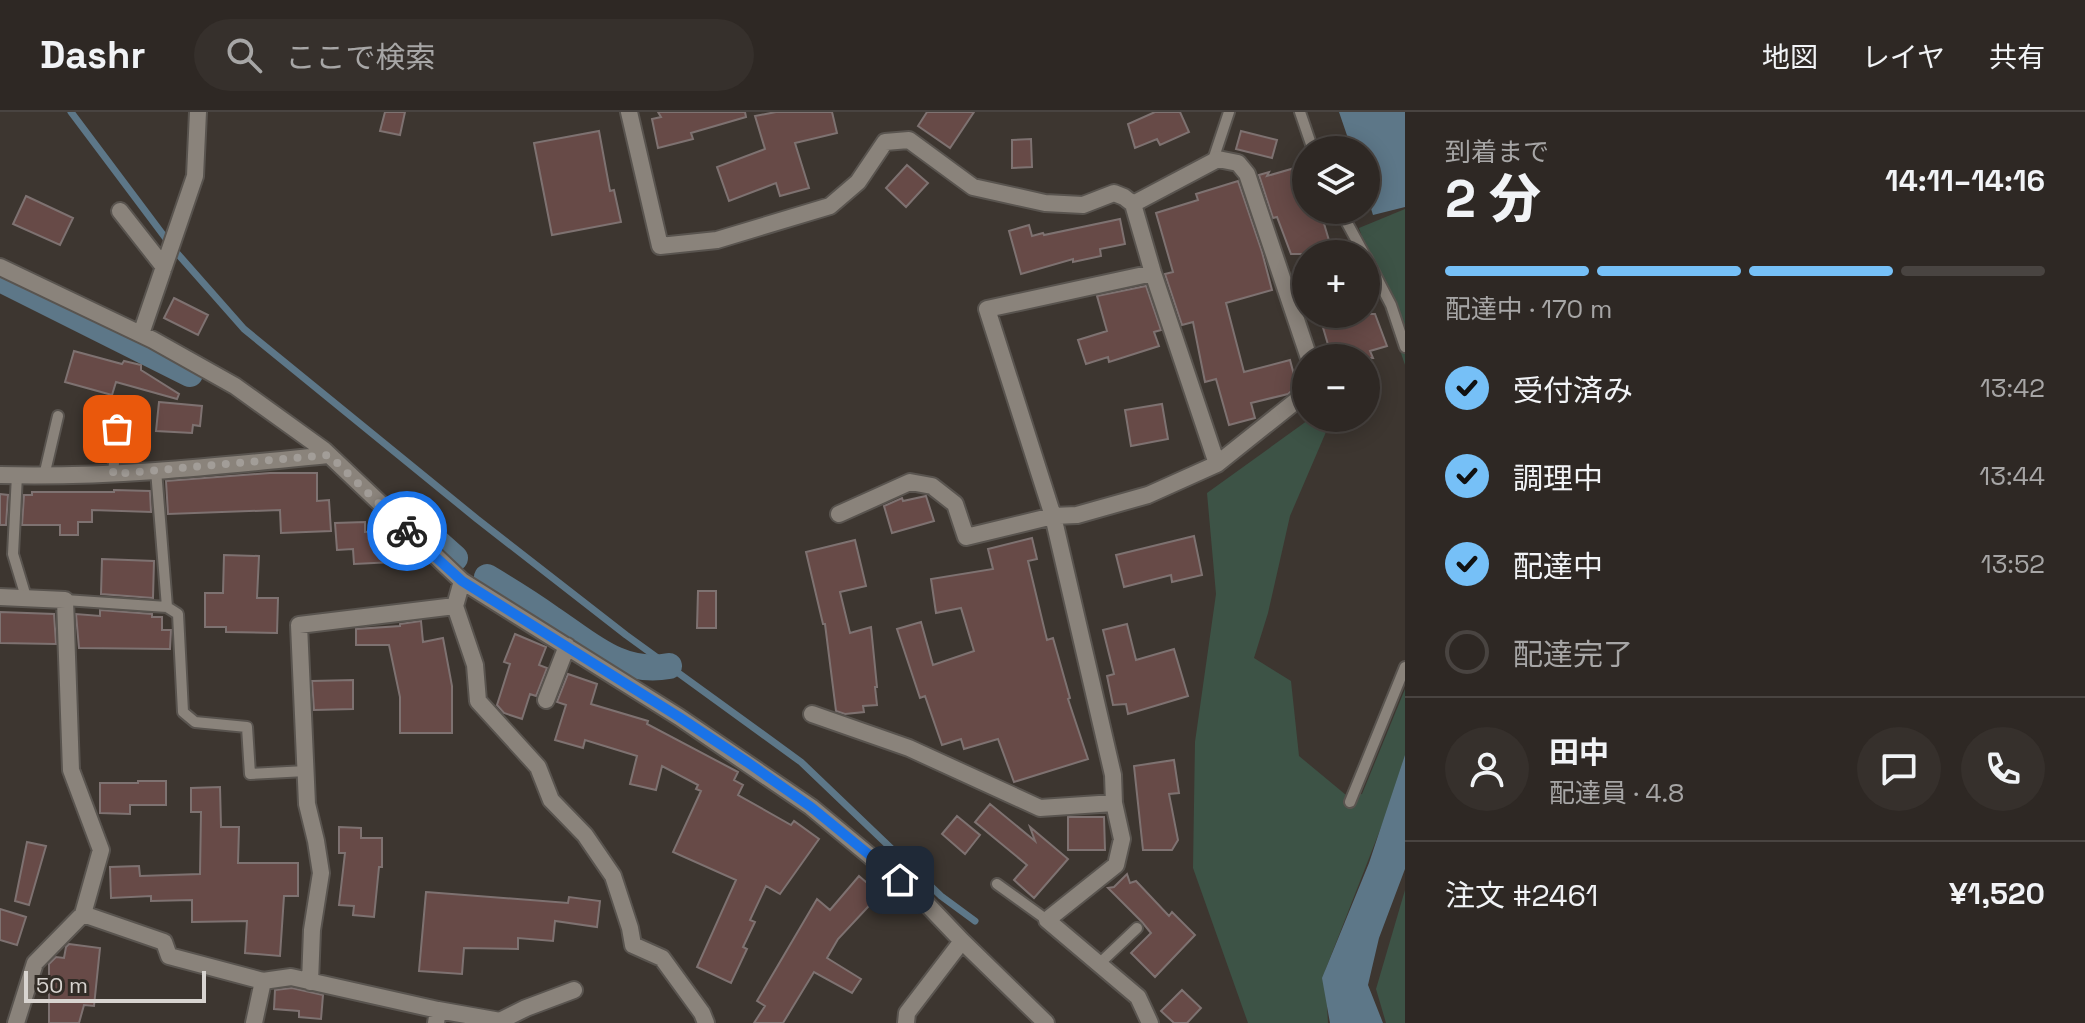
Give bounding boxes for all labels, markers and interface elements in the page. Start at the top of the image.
search box [194,19,754,91]
text: Dashr [40,31,146,79]
icon: search [222,33,266,77]
text: ここで検索 [286,38,436,77]
text: 地図 [1762,39,1818,75]
text: レイヤ [1862,39,1945,75]
text: 共有 [1989,39,2045,75]
text: 到着まで [1445,135,1549,169]
map controls [1292,136,1380,432]
button: layers [1292,136,1380,224]
text: 14:11–14:16 [1885,161,2045,200]
text: 2 分 [1445,166,1541,232]
button: + [1292,240,1380,328]
text: 配達中 · 170 m [1445,292,1612,326]
button: − [1292,344,1380,432]
icon: check [1445,366,1489,410]
text: 受付済み [1513,371,1633,410]
text: 13:42 [1980,371,2045,405]
pin [83,395,151,463]
icon: bag [95,407,139,451]
icon: check [1445,454,1489,498]
text: 調理中 [1513,459,1603,498]
text: 13:44 [1979,459,2045,493]
courier [367,491,447,571]
icon: bike [385,509,429,553]
icon: check [1445,542,1489,586]
text: 配達中 [1513,547,1603,586]
text: 13:52 [1981,547,2045,581]
text: 配達完了 [1513,635,1633,674]
button: person [1445,727,1529,811]
button: chat [1857,727,1941,811]
button: phone [1961,727,2045,811]
text: 田中 [1549,733,1609,772]
text: 配達員 · 4.8 [1549,776,1684,810]
pin [866,846,934,914]
icon: home [878,858,922,902]
text: ¥1,520 [1949,874,2045,913]
text: 注文 #2461 [1445,876,1598,915]
scale bar [24,967,206,1003]
text: 50 m [36,971,88,999]

